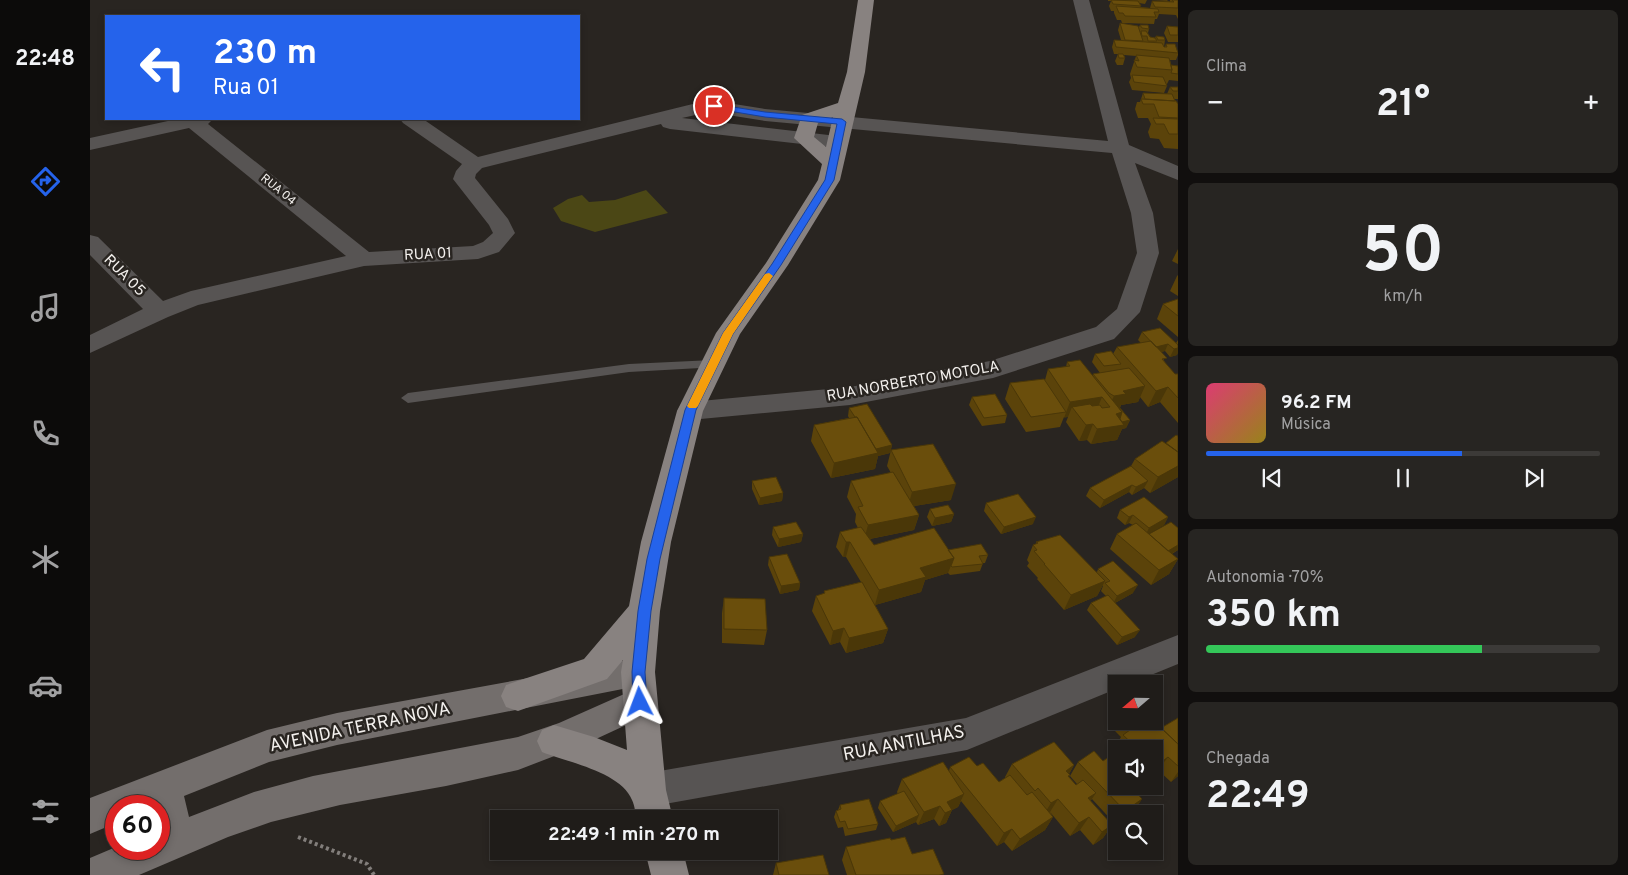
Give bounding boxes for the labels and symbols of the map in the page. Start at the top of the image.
pin [693,85,735,127]
street label: RUA 04 [257,171,299,209]
street label: RUA 01 [404,244,452,266]
street label: RUA 05 [99,251,149,301]
street label: RUA NORBERTO MOTOLA [825,357,1001,407]
position arrow [613,675,665,727]
north arrow [1108,675,1162,730]
street label: AVENIDA TERRA NOVA [267,698,453,758]
street label: RUA ANTILHAS [841,721,967,767]
speed limit sign: 60 [105,795,170,860]

